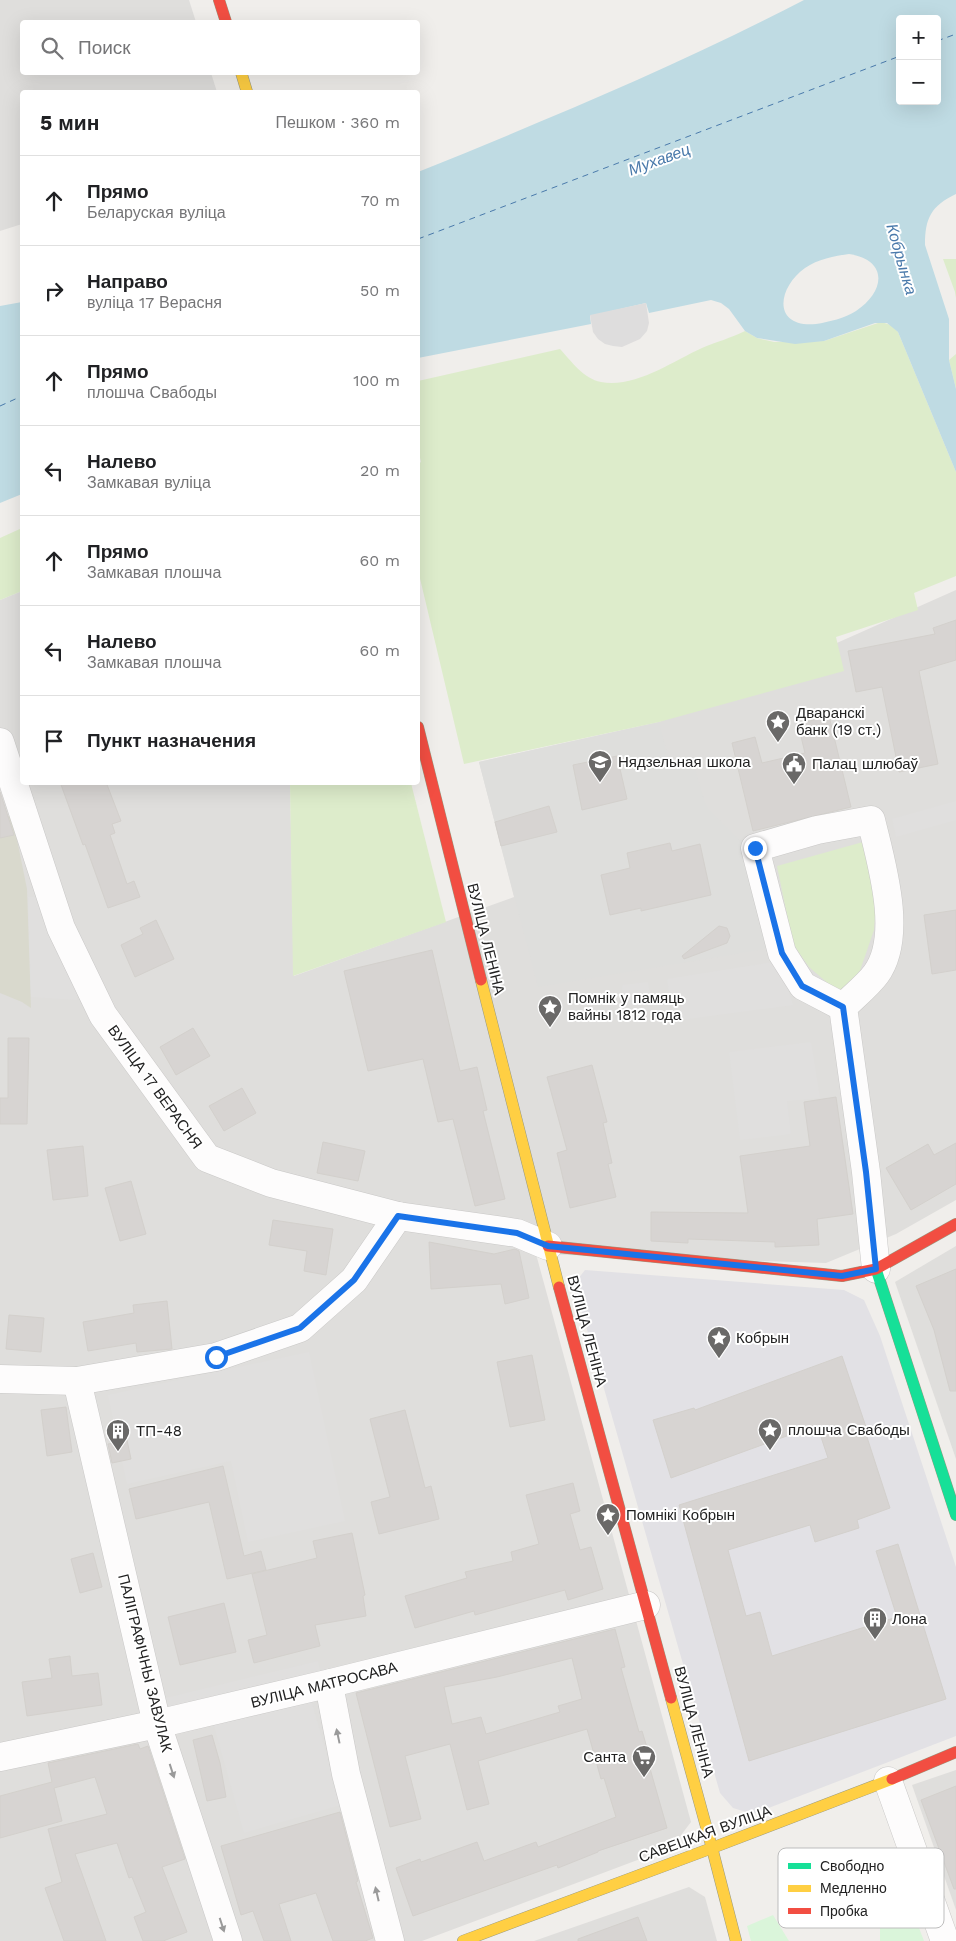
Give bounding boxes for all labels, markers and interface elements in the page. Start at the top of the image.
map controls [896,15,941,105]
button: + [896,15,941,60]
search box [20,20,420,75]
icon: search [38,34,66,62]
text: Поиск [78,36,131,59]
button: − [896,60,941,105]
text: 5 мин [40,110,99,135]
text: Пешком · 360 m [275,113,400,132]
water label: Мухавец [626,140,693,179]
text: Прямо [87,180,149,203]
icon: ahead [40,187,68,215]
text: 70 m [361,191,400,210]
text: Беларуская вуліца [87,203,226,222]
water label: Кобрынка [882,221,921,297]
text: Направо [87,270,168,293]
icon: right [40,277,68,305]
text: 50 m [360,281,400,300]
text: вуліца 17 Верасня [87,293,222,312]
text: Прямо [87,360,149,383]
icon: ahead [40,367,68,395]
text: 100 m [353,371,400,390]
text: плошча Свабоды [87,383,217,402]
text: Налево [87,450,157,473]
icon: left [40,457,68,485]
text: 20 m [360,461,400,480]
text: Замкавая вуліца [87,473,211,492]
text: Прямо [87,540,149,563]
icon: ahead [40,547,68,575]
text: 60 m [360,551,400,570]
text: Замкавая плошча [87,563,221,582]
text: Налево [87,630,157,653]
icon: left [40,637,68,665]
text: 60 m [360,641,400,660]
text: Замкавая плошча [87,653,221,672]
place label: Дваранскі банк (19 ст.) [796,704,881,739]
place icon: Дваранскі банк (19 ст.) [765,709,791,743]
icon: arrive [40,727,68,755]
text: Пункт назначения [87,729,256,752]
school or university icon: Нядзельная школа [587,749,613,783]
public building icon: Палац шлюбаў [781,751,807,785]
place label: Нядзельная школа [618,753,751,771]
place label: Палац шлюбаў [812,755,919,773]
route end [744,837,767,860]
street label: ВУЛІЦА ЛЕНІНА [463,881,509,997]
place label: Помнік у памяць вайны 1812 года [568,989,685,1024]
place icon: Помнік у памяць вайны 1812 года [537,994,563,1028]
street label: ВУЛІЦА 17 ВЕРАСНЯ [104,1022,206,1152]
street label: ВУЛІЦА ЛЕНІНА [563,1273,611,1389]
place icon: Кобрын [706,1325,732,1359]
place label: Кобрын [736,1329,789,1347]
route start [205,1346,228,1369]
place icon: плошча Свабоды [757,1417,783,1451]
building icon: ТП-48 [105,1418,131,1452]
place label: плошча Свабоды [788,1421,910,1439]
place label: ТП-48 [136,1422,182,1440]
place icon: Помнікі Кобрын [595,1502,621,1536]
place label: Помнікі Кобрын [626,1506,735,1524]
street label: ПАЛІГРАФІЧНЫ ЗАВУЛАК [114,1572,176,1754]
building icon: Лона [862,1606,888,1640]
place label: Лона [892,1610,927,1628]
street label: ВУЛІЦА МАТРОСАВА [249,1658,399,1712]
street label: ВУЛІЦА ЛЕНІНА [670,1664,718,1780]
one-way arrow [334,1729,342,1744]
supermarket icon: Санта [631,1744,657,1778]
place label: Санта [583,1748,627,1766]
one-way arrow [169,1763,177,1778]
street label: САВЕЦКАЯ ВУЛІЦА [636,1802,774,1866]
legend [778,1848,944,1928]
text: Свободно [820,1858,885,1874]
text: Медленно [820,1880,887,1896]
one-way arrow [373,1887,381,1902]
text: Пробка [820,1903,868,1919]
one-way arrow [219,1918,227,1933]

